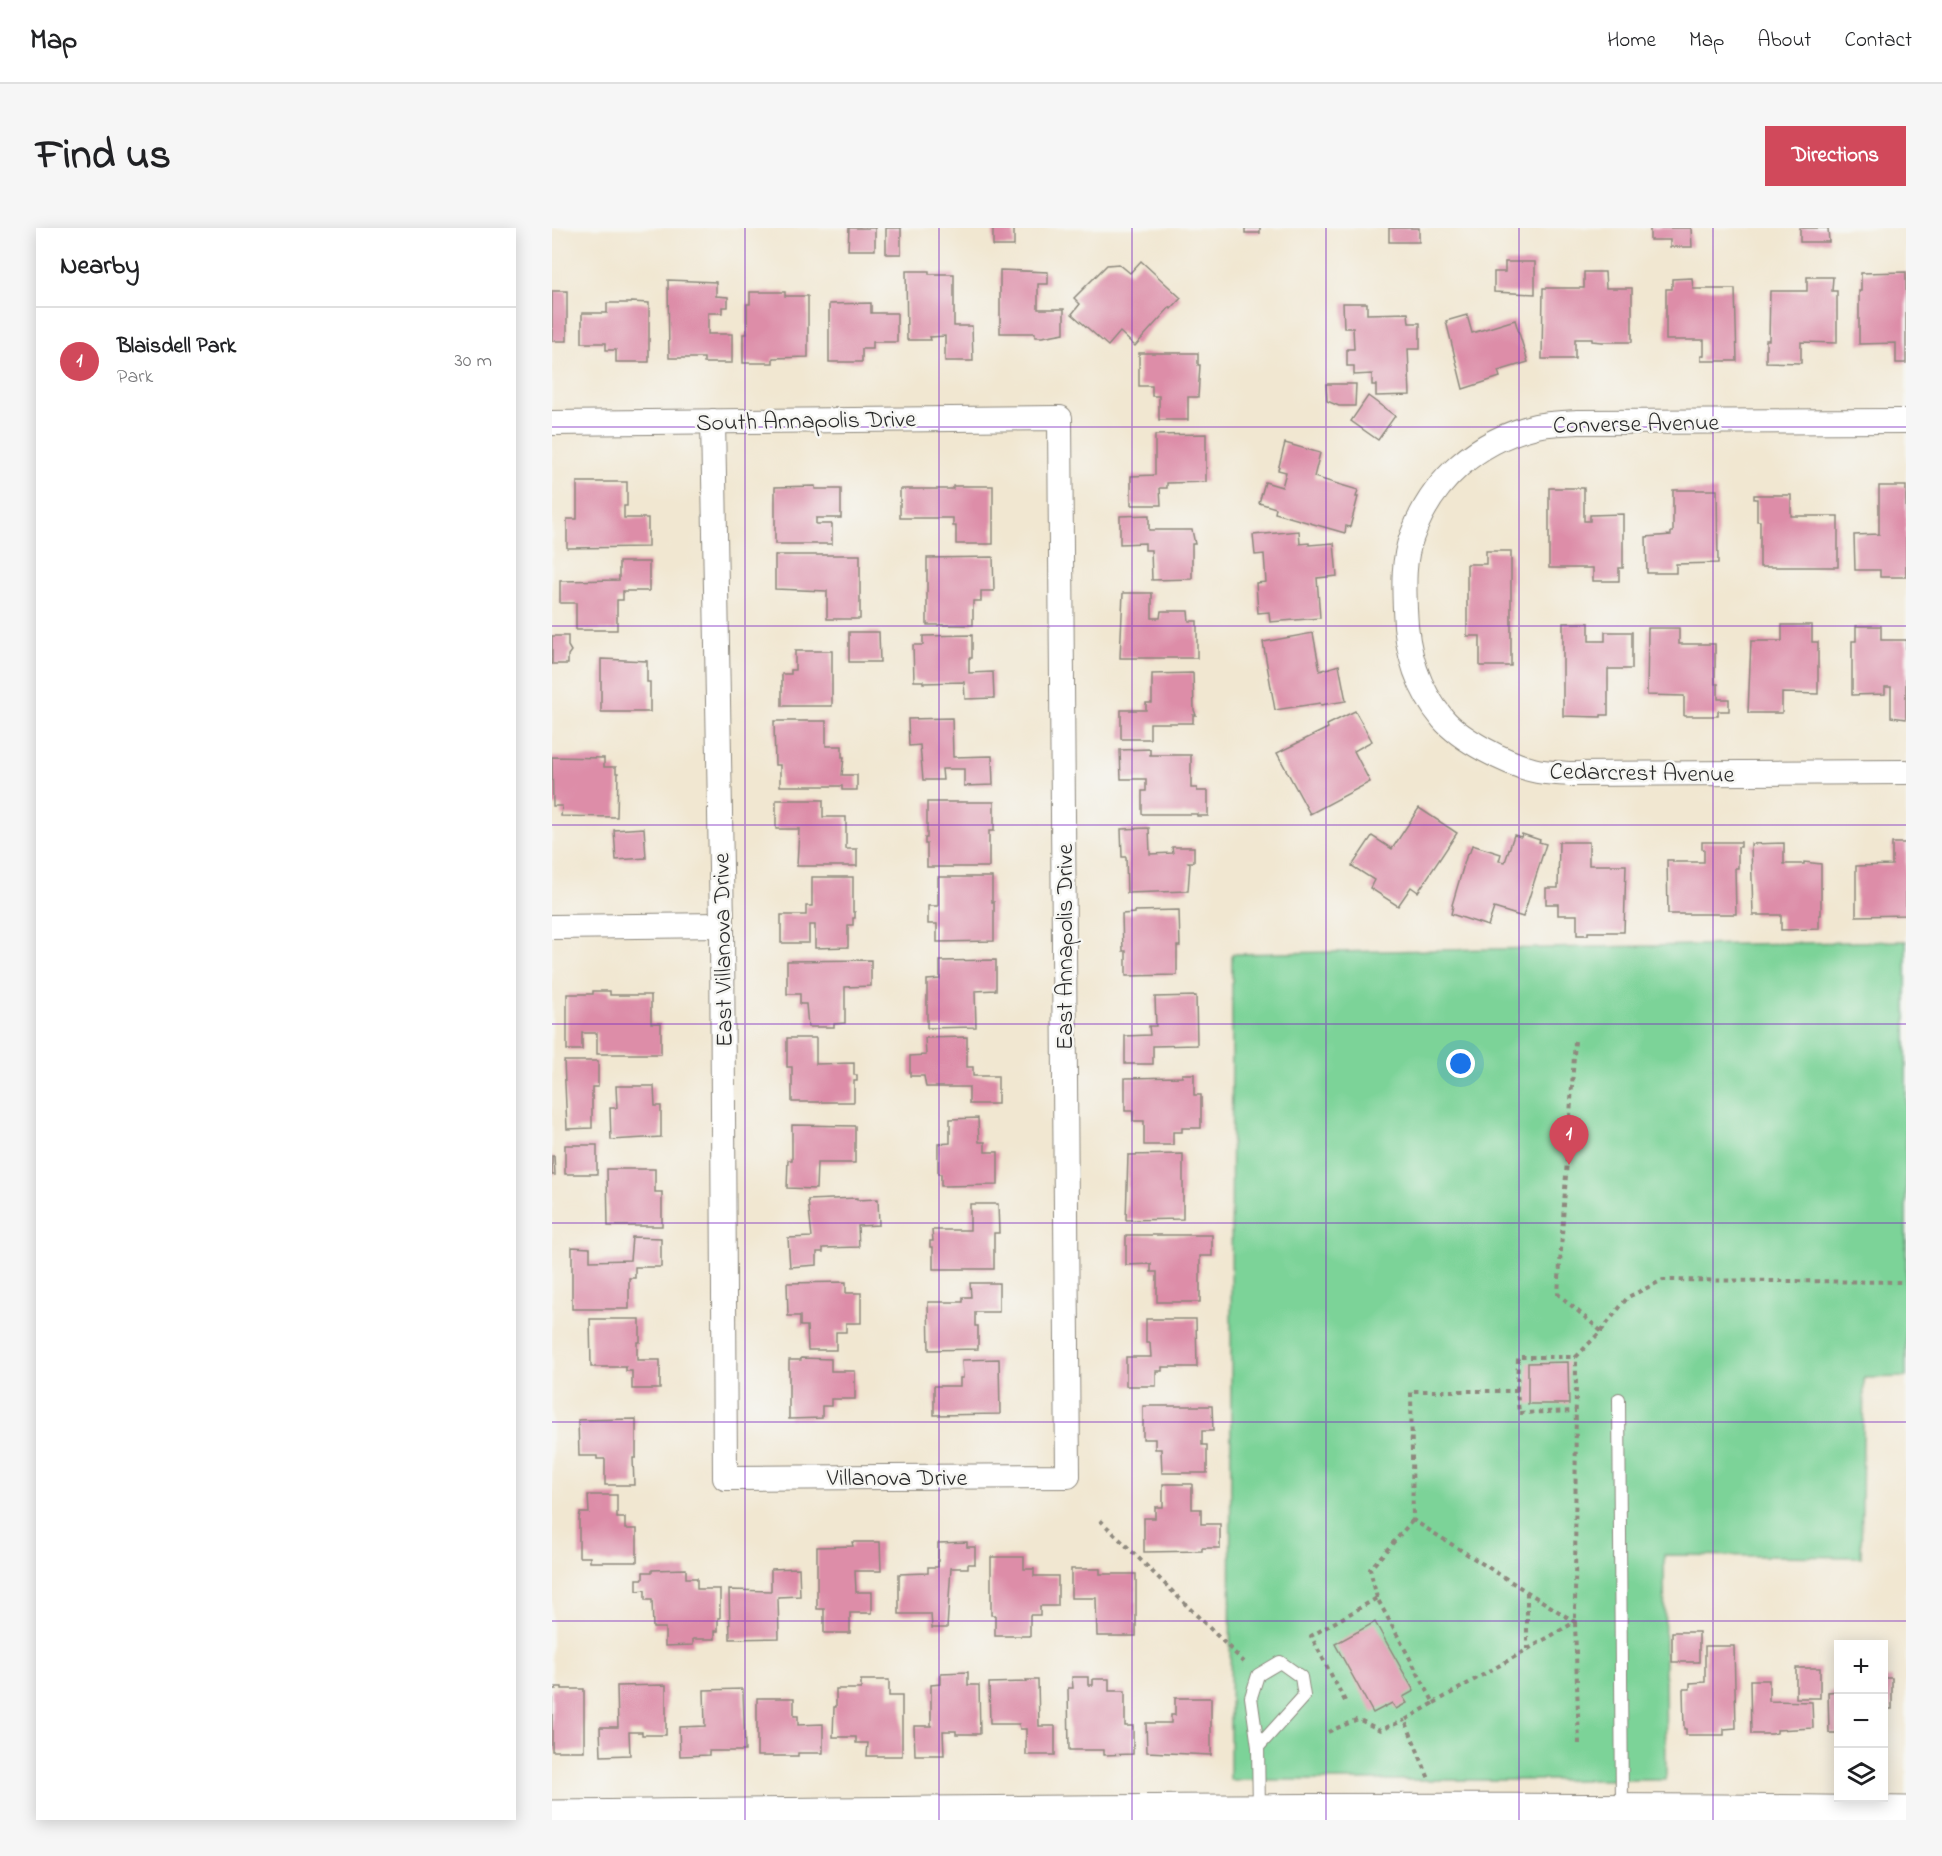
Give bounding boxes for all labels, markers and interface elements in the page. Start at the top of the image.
text: Map [30,21,77,62]
text: Home [1607,26,1656,56]
text: Map [1689,26,1724,56]
text: About [1757,26,1811,56]
text: Contact [1844,26,1912,56]
text: Find us [36,126,171,187]
button: Directions [1765,126,1906,186]
text: Nearby [60,248,139,286]
text: Blaisdell Park [117,331,236,363]
text: 1 [76,347,83,376]
text: 30 m [455,347,492,376]
text: Park [117,363,153,392]
street label: South Annapolis Drive [696,403,917,442]
street label: Converse Avenue [1553,407,1720,444]
street label: Cedarcrest Avenue [1549,755,1735,794]
street label: East Annapolis Drive [1049,843,1084,1050]
street label: East Villanova Drive [705,852,744,1047]
your location [1446,1049,1475,1078]
pin: 1 [1550,1116,1588,1165]
street label: Villanova Drive [826,1462,967,1497]
map controls [1834,1640,1888,1802]
button: + [1834,1640,1888,1694]
button: − [1834,1694,1888,1748]
button: layers [1834,1748,1888,1802]

